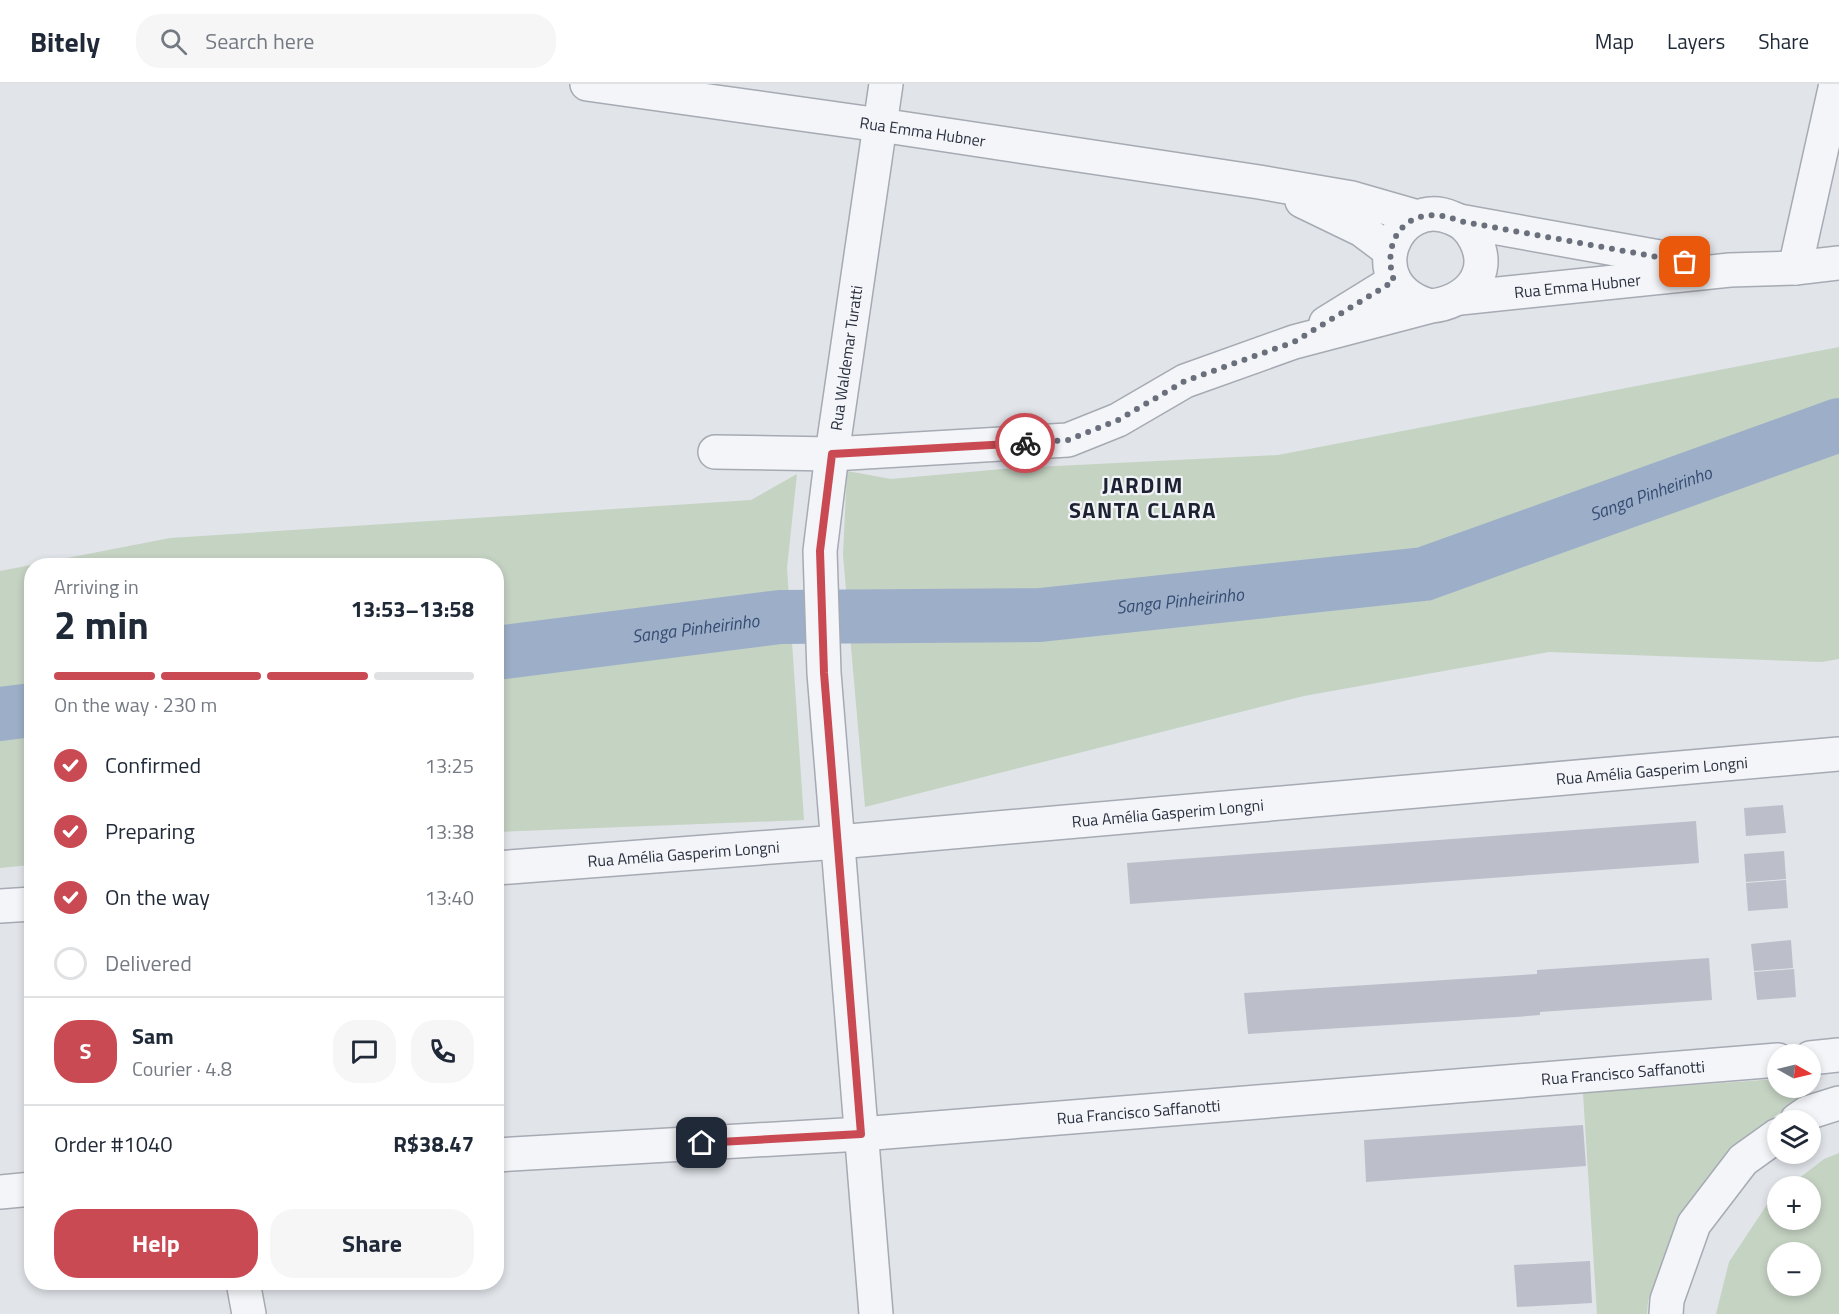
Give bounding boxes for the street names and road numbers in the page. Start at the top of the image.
street label: Rua Emma Hubner [858,110,988,153]
street label: Rua Emma Hubner [1513,267,1642,304]
street label: Rua Waldemar Turatti [824,284,868,432]
street label: Rua Amélia Gasperim Longni [1555,750,1749,791]
street label: Rua Amélia Gasperim Longni [1071,793,1265,833]
street label: Rua Amélia Gasperim Longni [587,834,780,873]
street label: Rua Francisco Saffanotti [1540,1054,1706,1091]
street label: Rua Francisco Saffanotti [1056,1093,1221,1130]

